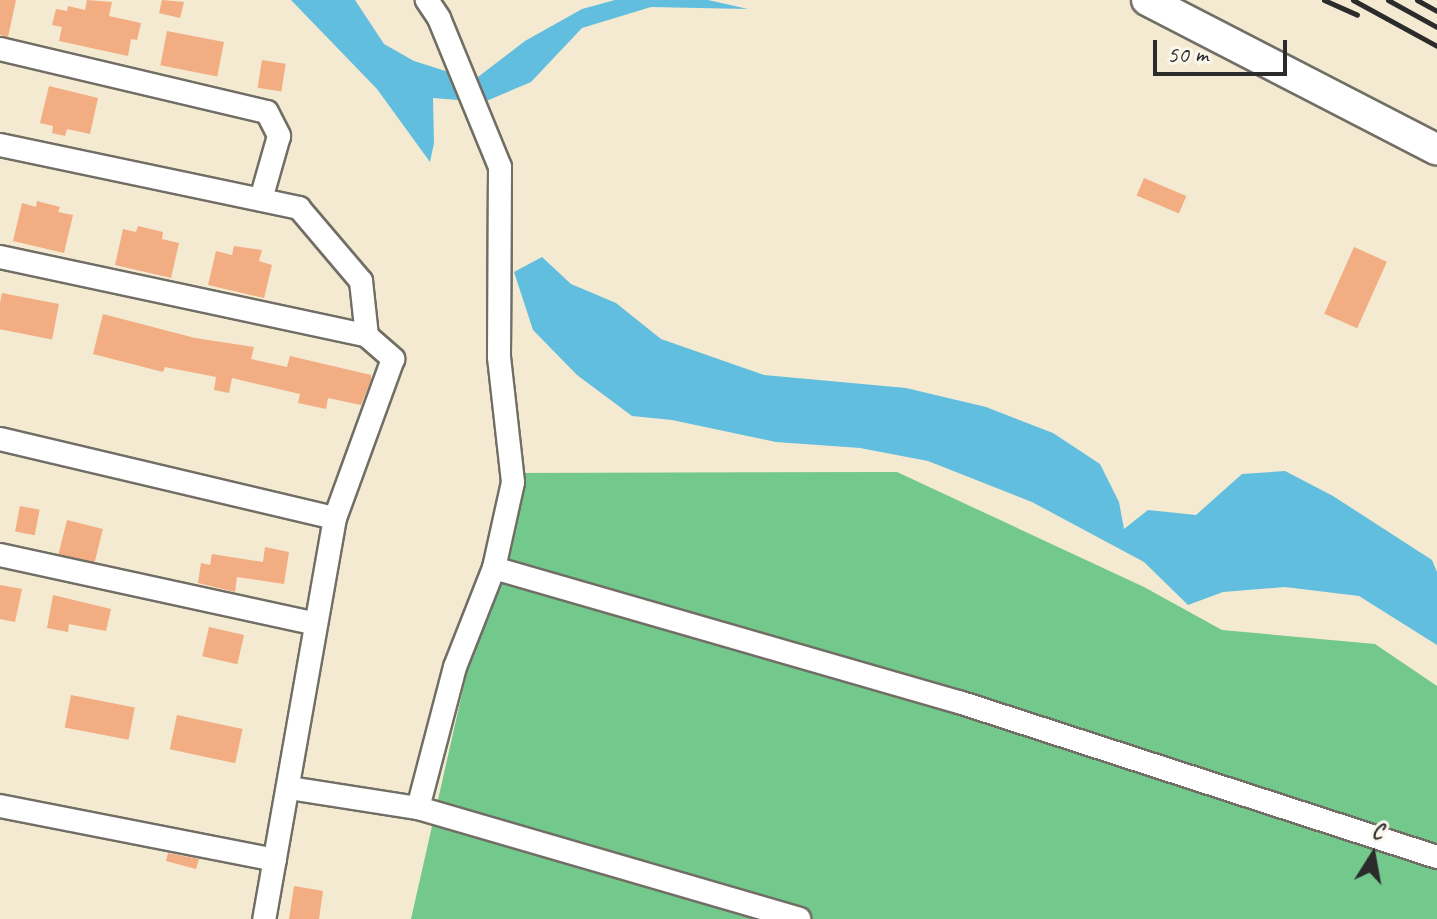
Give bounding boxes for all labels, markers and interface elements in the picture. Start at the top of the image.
scale bar [1157,24,1291,74]
text: 50 m [1167,39,1208,69]
north arrow [1333,815,1413,895]
text: С [1370,817,1386,846]

